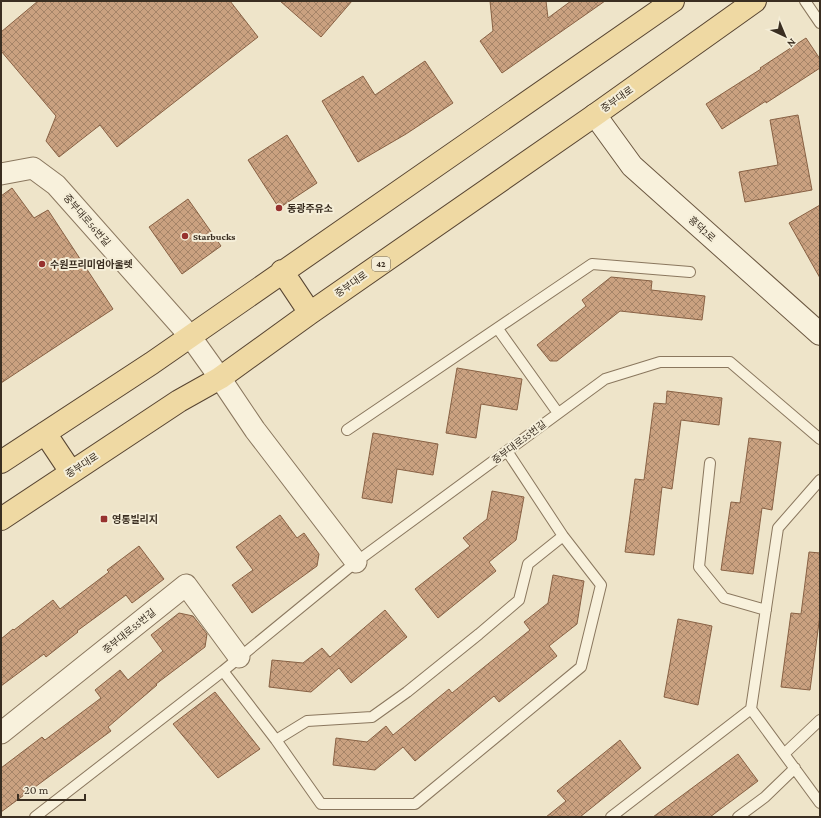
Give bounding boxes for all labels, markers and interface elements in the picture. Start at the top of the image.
north arrow [765,16,805,56]
text: N [785,36,799,50]
street label: 중부대로 [599,84,635,114]
street label: 중부대로56번길 [62,192,112,248]
marker: 동광주유소 [274,203,284,213]
place label: 동광주유소 [287,203,333,214]
street label: 흥덕2로 [686,214,718,244]
marker: Starbucks [180,231,190,241]
place label: Starbucks [193,231,235,242]
road number: 42 [372,257,390,271]
marker: 수원프리미엄아울렛 [37,259,47,269]
place label: 수원프리미엄아울렛 [50,259,133,270]
street label: 중부대로 [333,269,369,299]
street label: 중부대로55번길 [490,418,548,466]
street label: 중부대로 [64,450,100,480]
marker: 영통빌리지 [99,514,109,524]
place label: 영통빌리지 [112,514,158,525]
street label: 중부대로55번길 [100,606,158,656]
scale bar [18,776,85,802]
text: 20 m [24,783,49,797]

